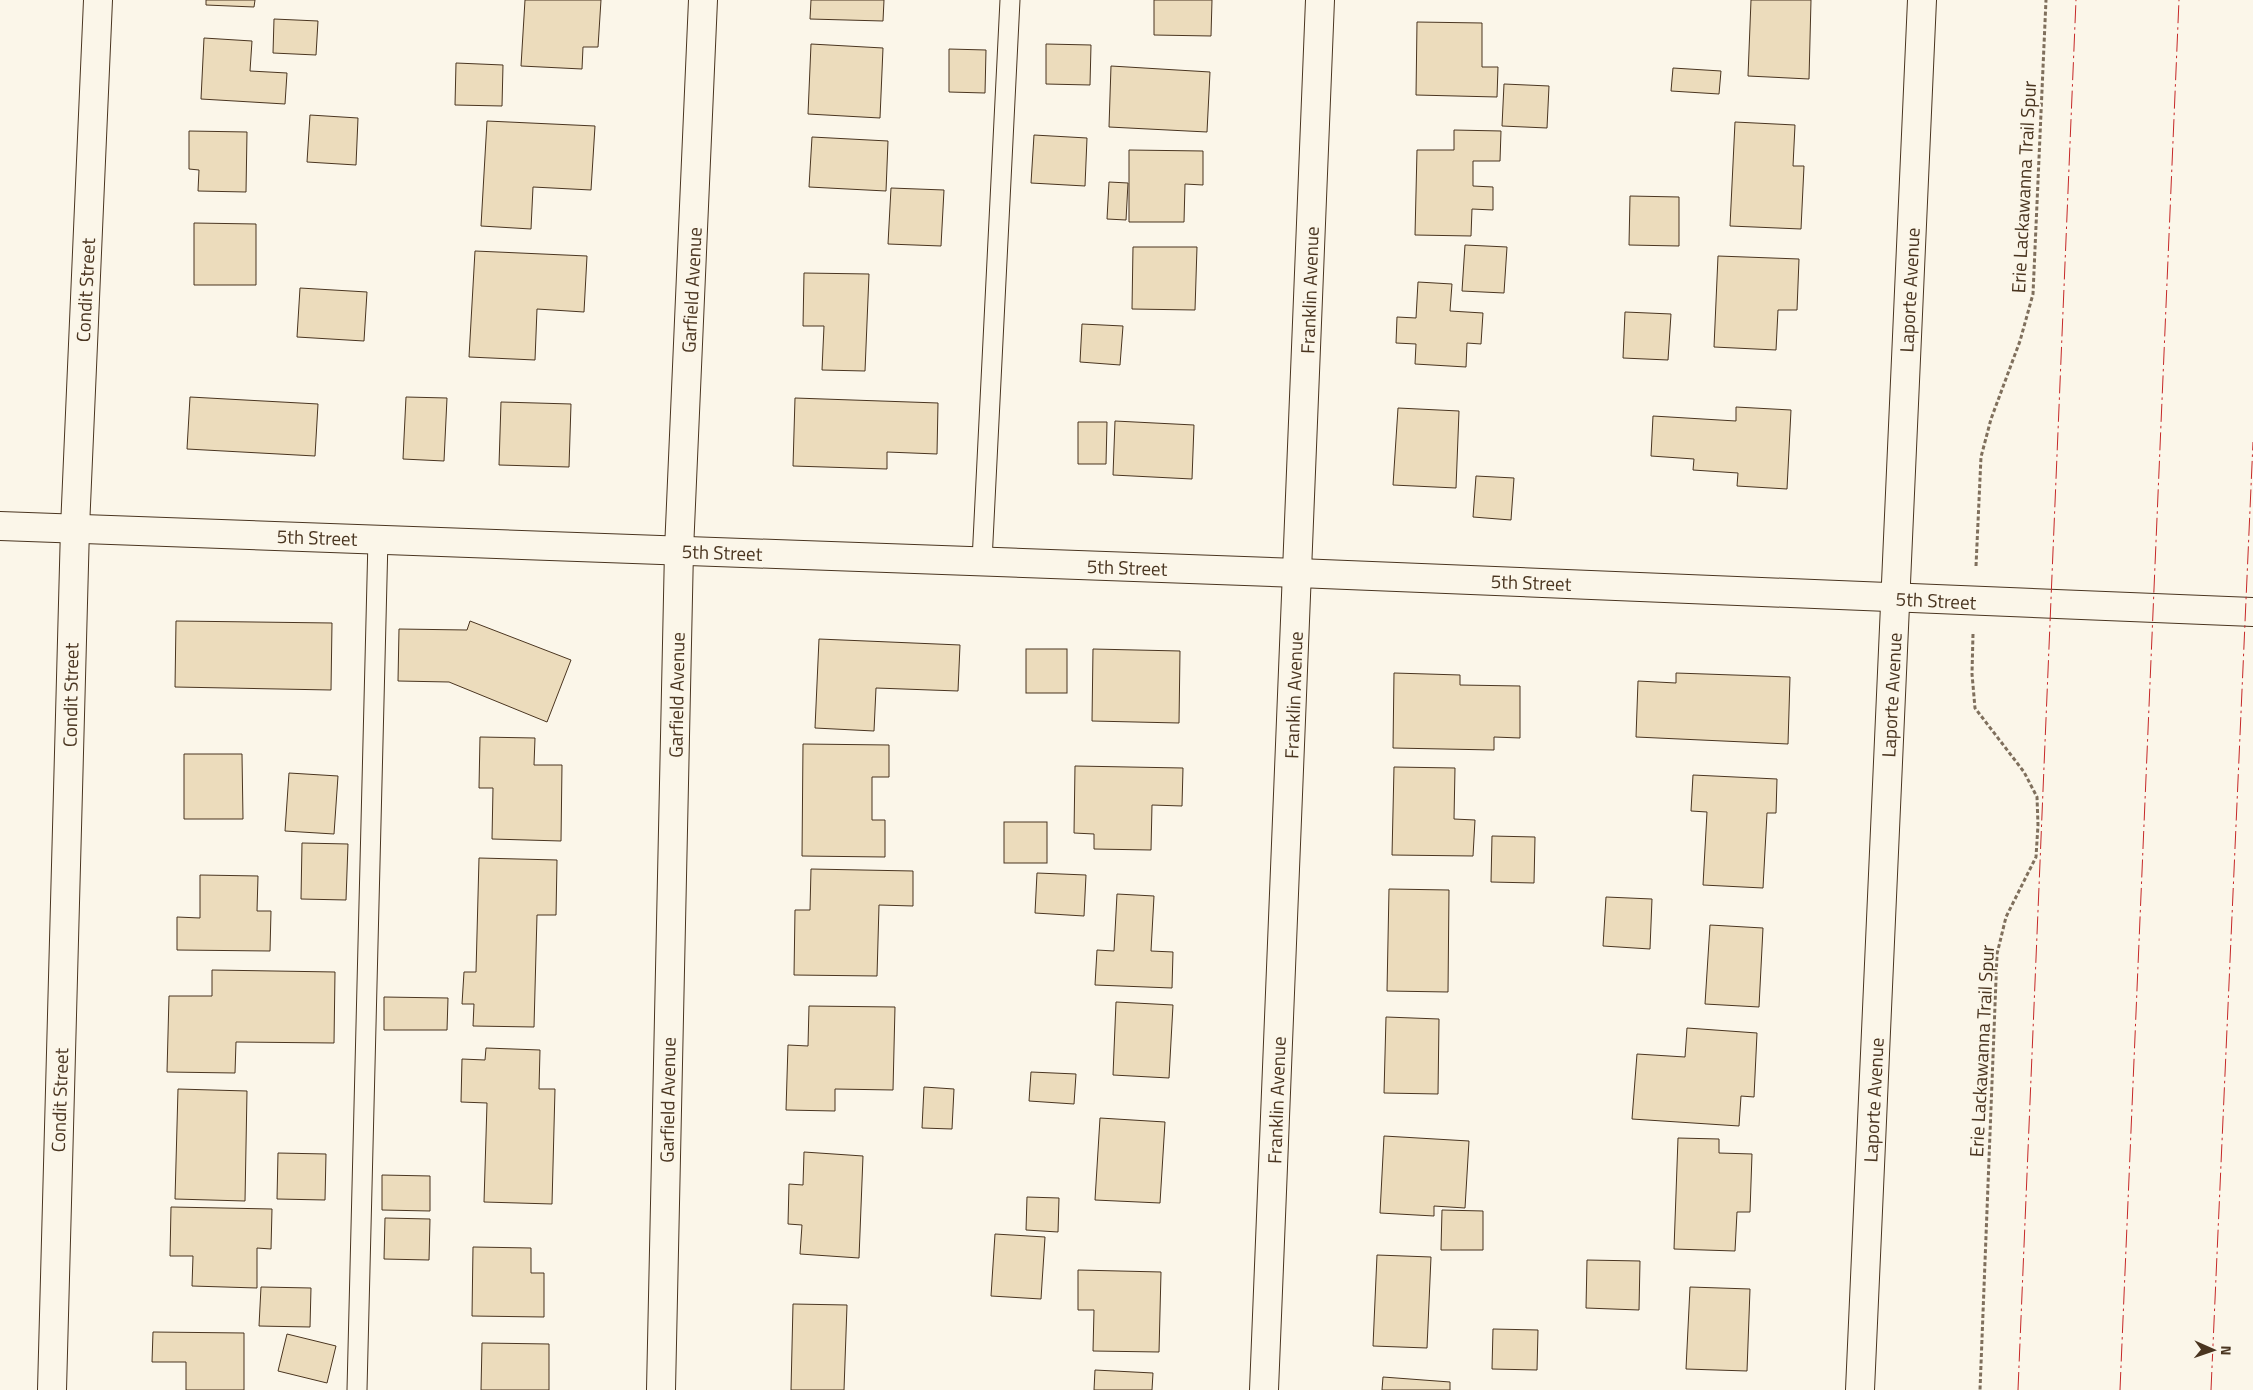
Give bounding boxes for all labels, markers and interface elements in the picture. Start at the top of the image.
street label: Erie Lackawanna Trail Spur [2003,80,2043,294]
street label: Garfield Avenue [673,226,709,354]
street label: Franklin Avenue [1292,226,1326,354]
street label: Laporte Avenue [1891,227,1927,353]
street label: Condit Street [68,237,102,343]
street label: 5th Street [276,521,358,553]
street label: 5th Street [681,536,763,568]
street label: 5th Street [1086,551,1168,583]
street label: 5th Street [1490,566,1572,598]
street label: 5th Street [1895,583,1977,617]
street label: Franklin Avenue [1276,631,1310,759]
street label: Garfield Avenue [660,632,692,758]
street label: Laporte Avenue [1873,632,1909,758]
street label: Condit Street [55,642,85,747]
street label: Erie Lackawanna Trail Spur [1961,944,2001,1158]
street label: Franklin Avenue [1259,1036,1293,1164]
street label: Garfield Avenue [651,1037,683,1163]
street label: Laporte Avenue [1855,1037,1891,1163]
street label: Condit Street [43,1047,75,1153]
north arrow [2188,1325,2238,1375]
text: N [2216,1345,2237,1356]

